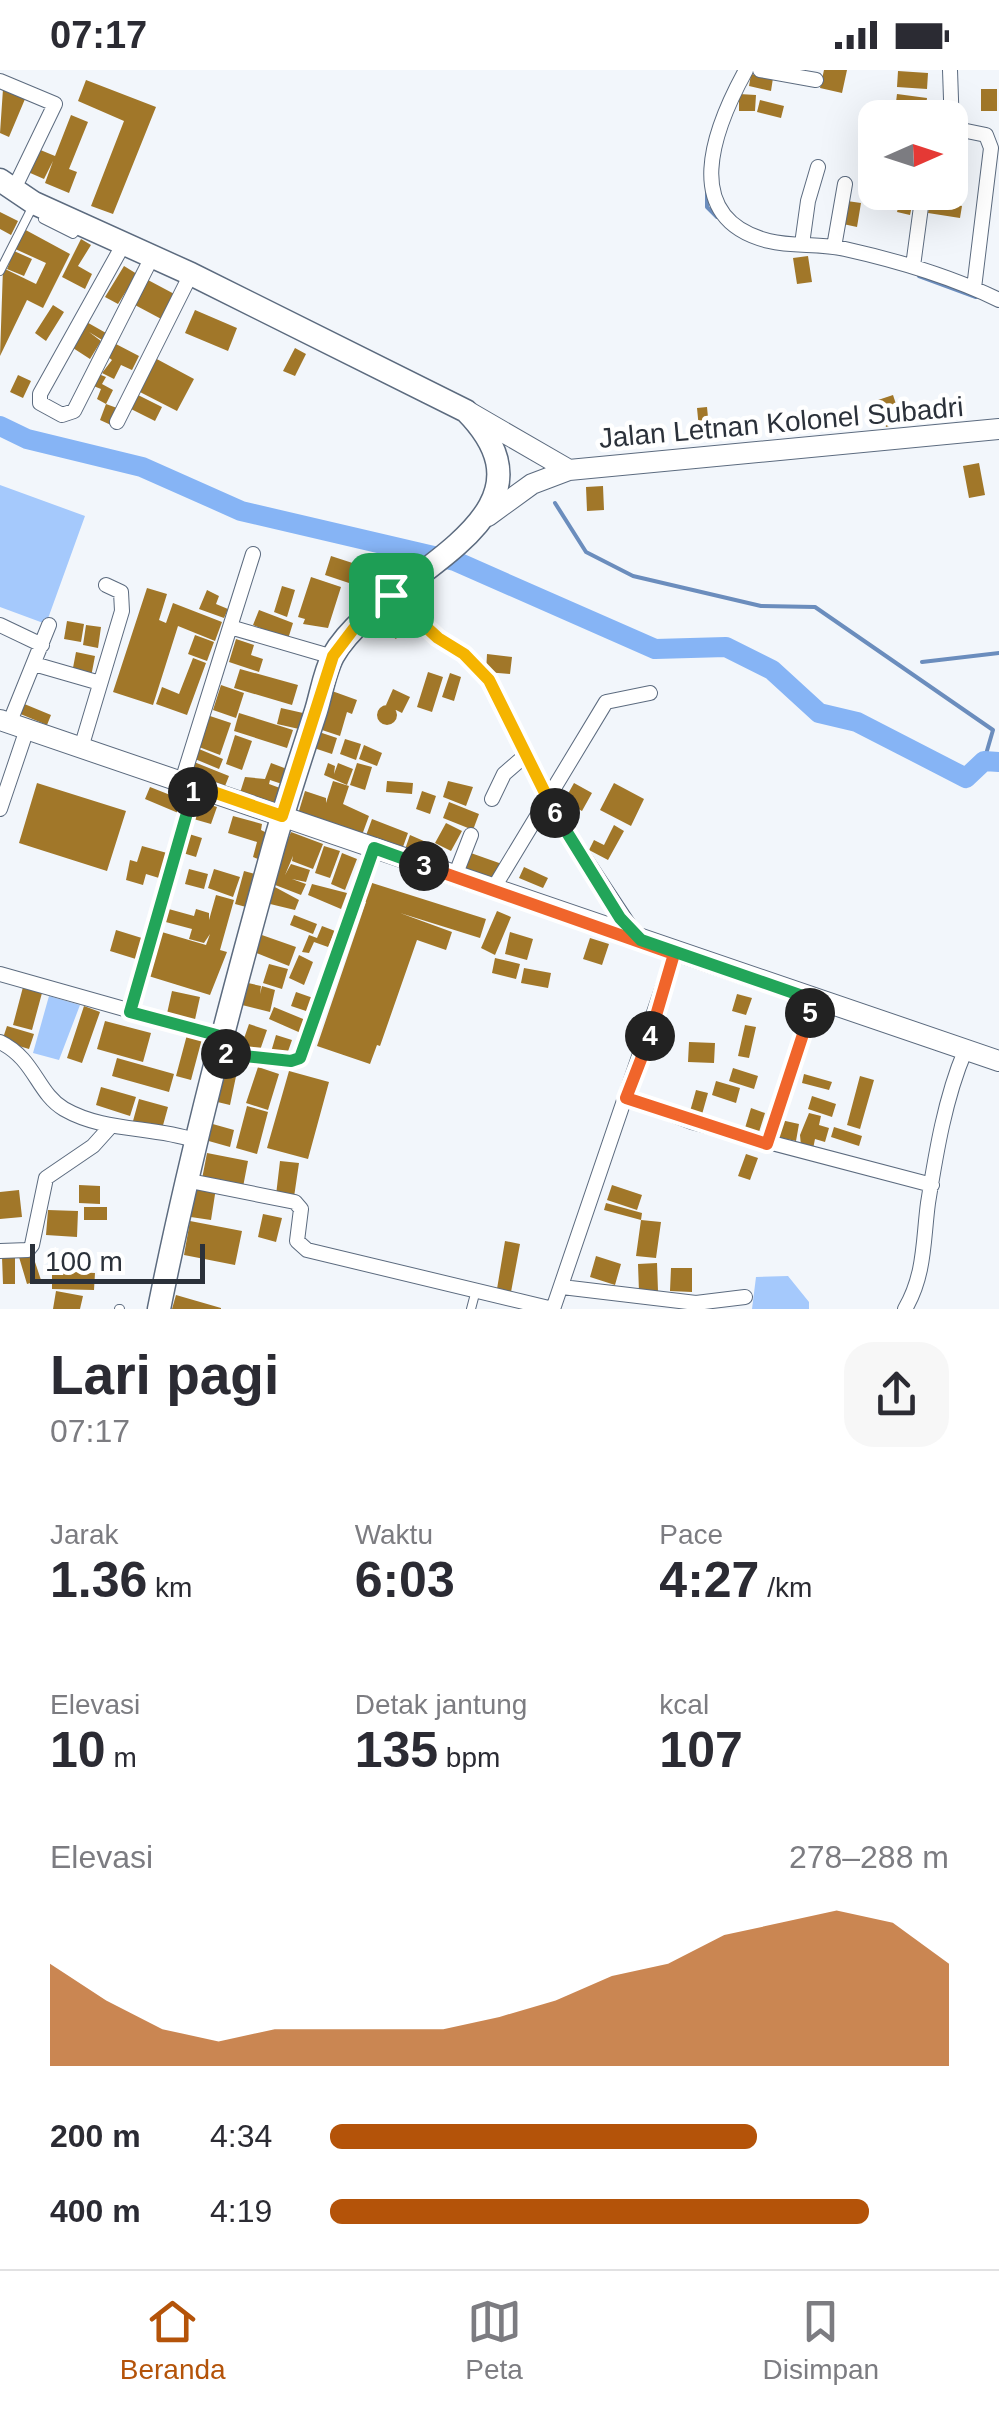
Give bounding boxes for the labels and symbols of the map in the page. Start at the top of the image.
north arrow [858,100,968,210]
street label: Jalan Letnan Kolonel Subadri [597,391,965,454]
pin [349,553,434,638]
pin: 1 [168,767,218,817]
pin: 6 [530,788,580,838]
pin: 3 [399,841,449,891]
pin: 5 [785,988,835,1038]
pin: 4 [625,1011,675,1061]
pin: 2 [201,1029,251,1079]
scale bar [30,1239,205,1284]

